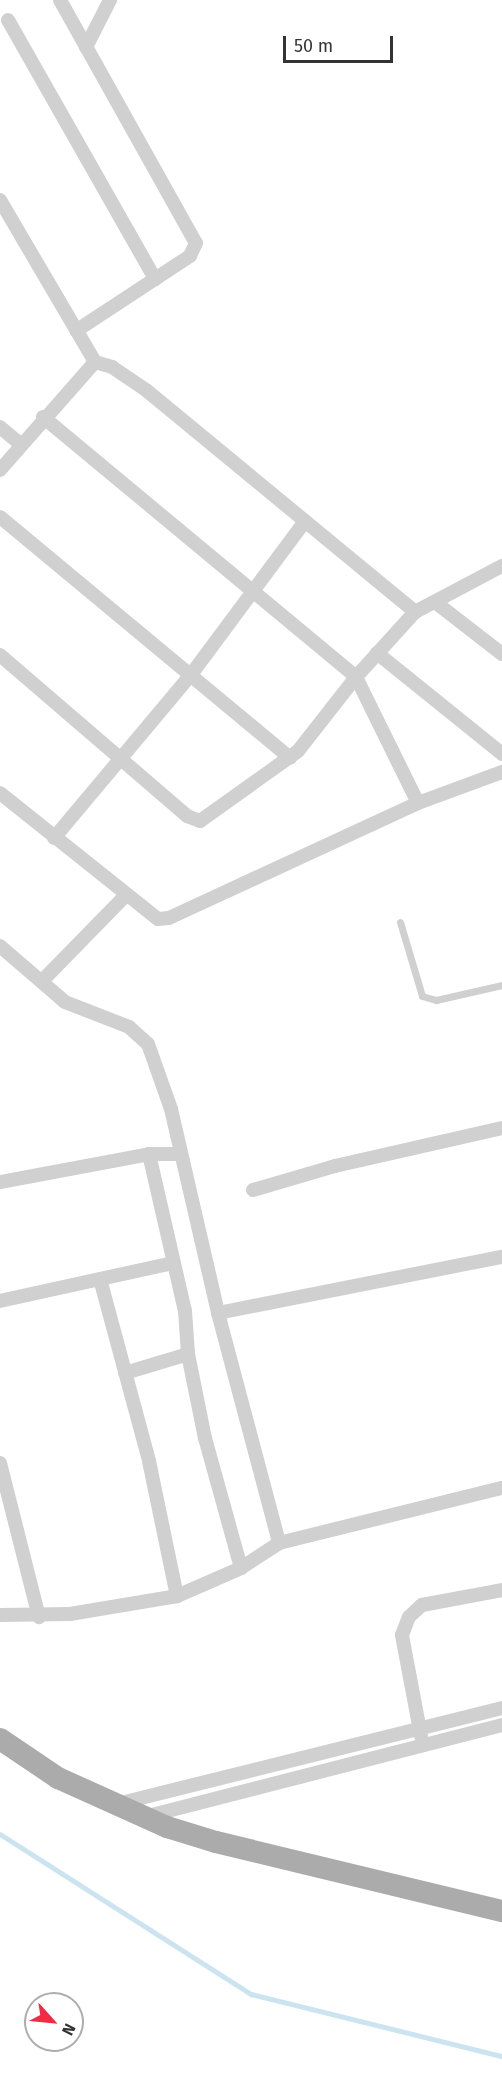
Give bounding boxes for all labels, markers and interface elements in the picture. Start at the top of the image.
scale bar [286,24,396,62]
text: 50 m [294,35,333,57]
north arrow [24,1992,84,2052]
text: N [58,2020,80,2039]

